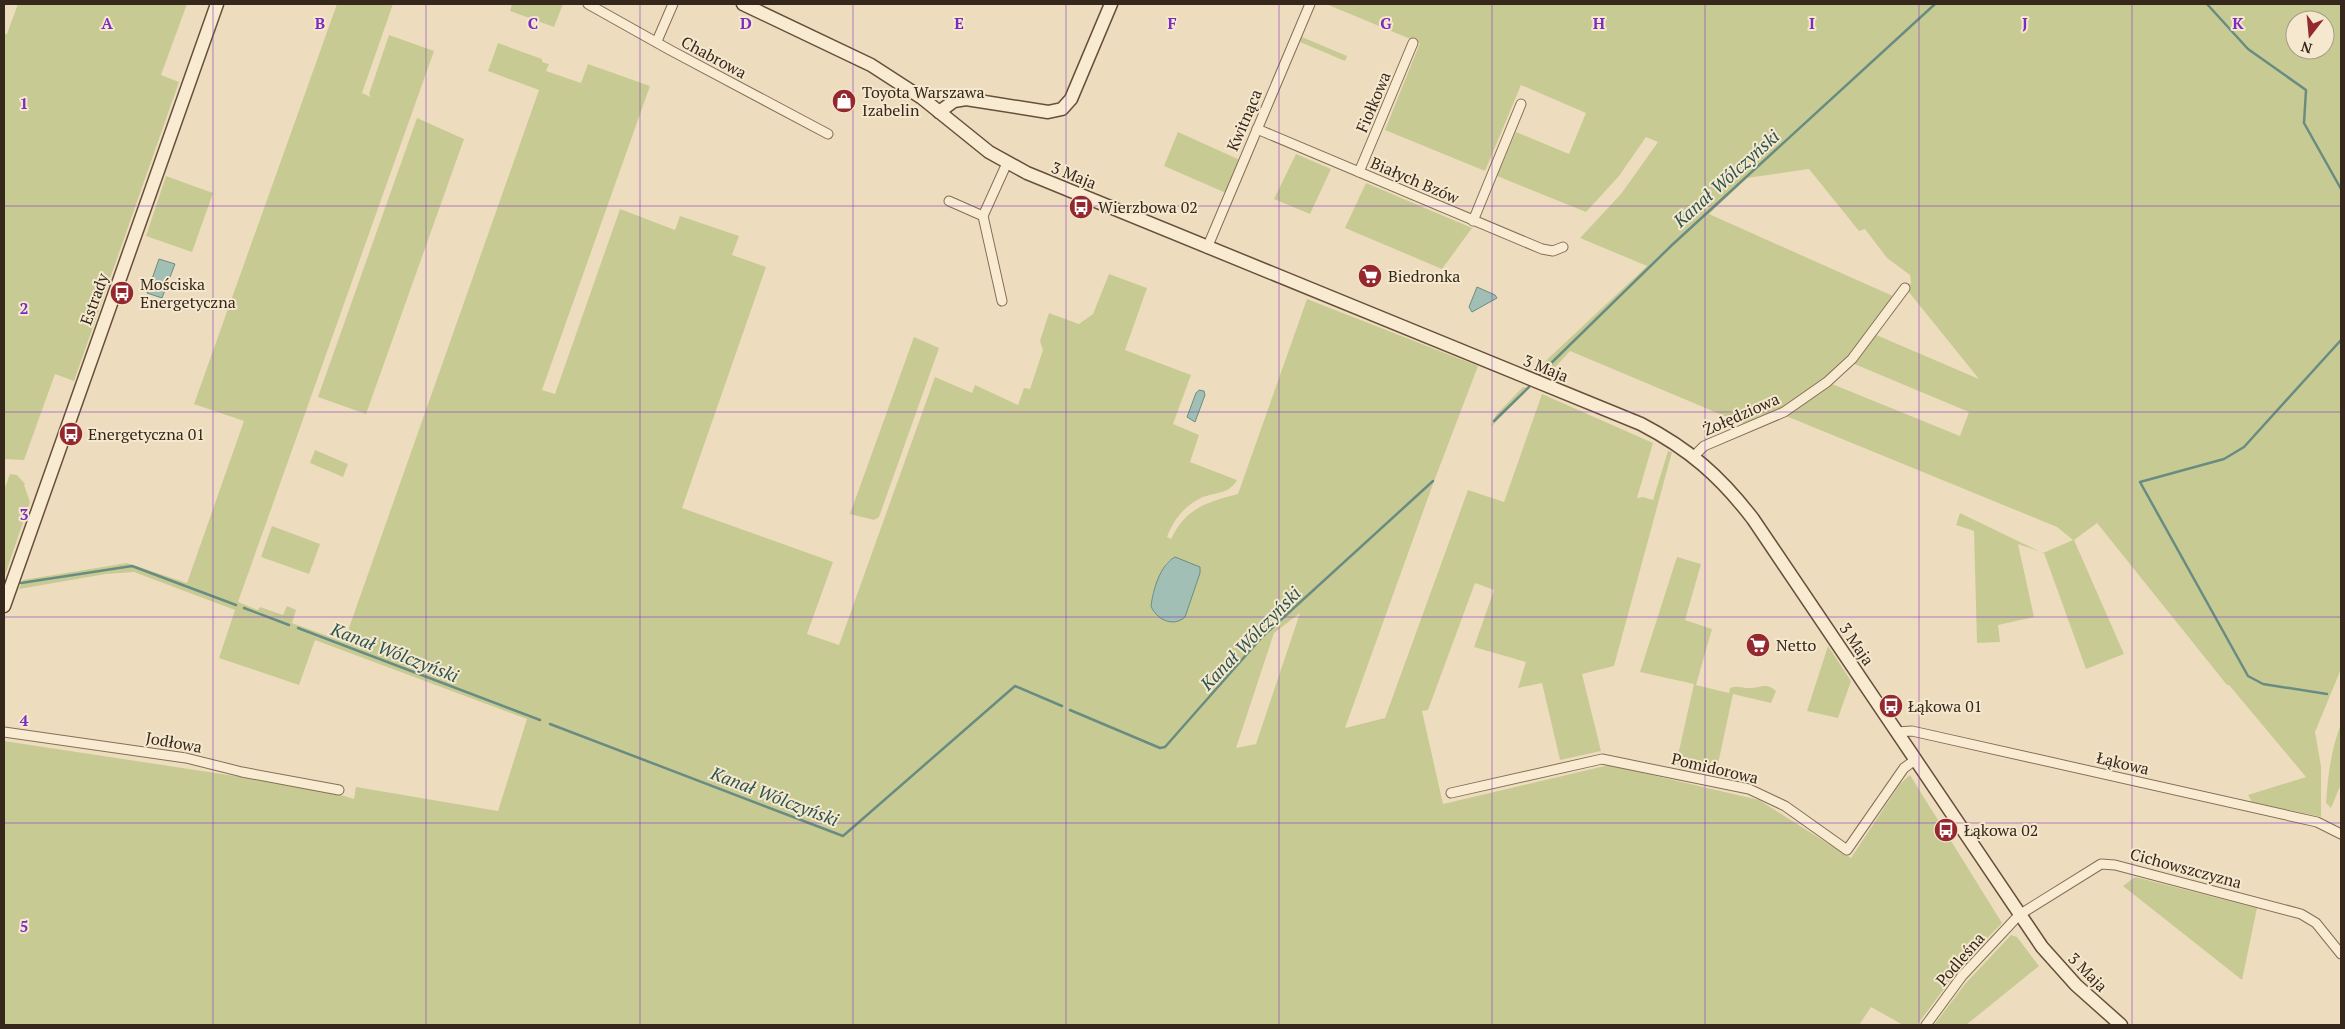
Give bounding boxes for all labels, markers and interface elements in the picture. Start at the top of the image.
north arrow [2285,10,2335,60]
text: A [101,12,113,34]
text: B [315,12,325,34]
text: C [528,12,538,34]
text: D [740,12,752,34]
text: E [954,12,964,34]
text: F [1167,12,1177,34]
text: G [1380,12,1392,34]
text: H [1593,12,1605,34]
text: I [1809,12,1815,34]
text: J [2022,12,2028,34]
text: K [2232,12,2244,34]
street label: Chabrowa [677,31,751,83]
text: N [2298,37,2314,59]
street label: Fiołkowa [1350,68,1396,136]
place label: Toyota Warszawa Izabelin [862,81,985,121]
street label: Kwitnąca [1221,86,1267,154]
shop icon: Toyota Warszawa Izabelin [831,88,857,114]
text: 1 [19,92,29,114]
water label: Kanał Wólczyński [1667,124,1784,233]
street label: Białych Bzów [1367,151,1463,209]
street label: 3 Maja [1048,156,1100,194]
bus stop icon: Wierzbowa 02 [1068,194,1094,220]
place label: Wierzbowa 02 [1098,196,1198,218]
supermarket icon: Biedronka [1357,263,1383,289]
place label: Biedronka [1388,265,1460,287]
street label: Estrady [75,269,114,328]
place label: Mościska Energetyczna [140,273,236,313]
bus stop icon: Mościska Energetyczna [109,280,135,306]
text: 2 [19,297,29,319]
street label: 3 Maja [1520,349,1572,387]
street label: Żołędziowa [1699,387,1783,441]
bus stop icon: Energetyczna 01 [58,421,84,447]
place label: Energetyczna 01 [88,423,205,445]
text: 3 [19,503,29,525]
water label: Kanał Wólczyński [1194,581,1305,696]
water label: Kanał Wólczyński [327,616,462,687]
street label: 3 Maja [1835,618,1879,670]
supermarket icon: Netto [1745,632,1771,658]
place label: Netto [1776,634,1817,656]
bus stop icon: Łąkowa 01 [1878,693,1904,719]
place label: Łąkowa 01 [1908,695,1982,717]
text: 4 [19,709,29,731]
street label: Jodłowa [144,726,204,758]
street label: Łąkowa [2095,746,2151,780]
street label: Pomidorowa [1669,747,1761,789]
water label: Kanał Wólczyński [707,760,842,831]
bus stop icon: Łąkowa 02 [1933,817,1959,843]
place label: Łąkowa 02 [1964,819,2038,841]
street label: Cichowszczyzna [2128,843,2244,893]
text: 5 [19,915,29,937]
street label: Podleśna [1931,928,1989,990]
street label: 3 Maja [2064,948,2112,996]

